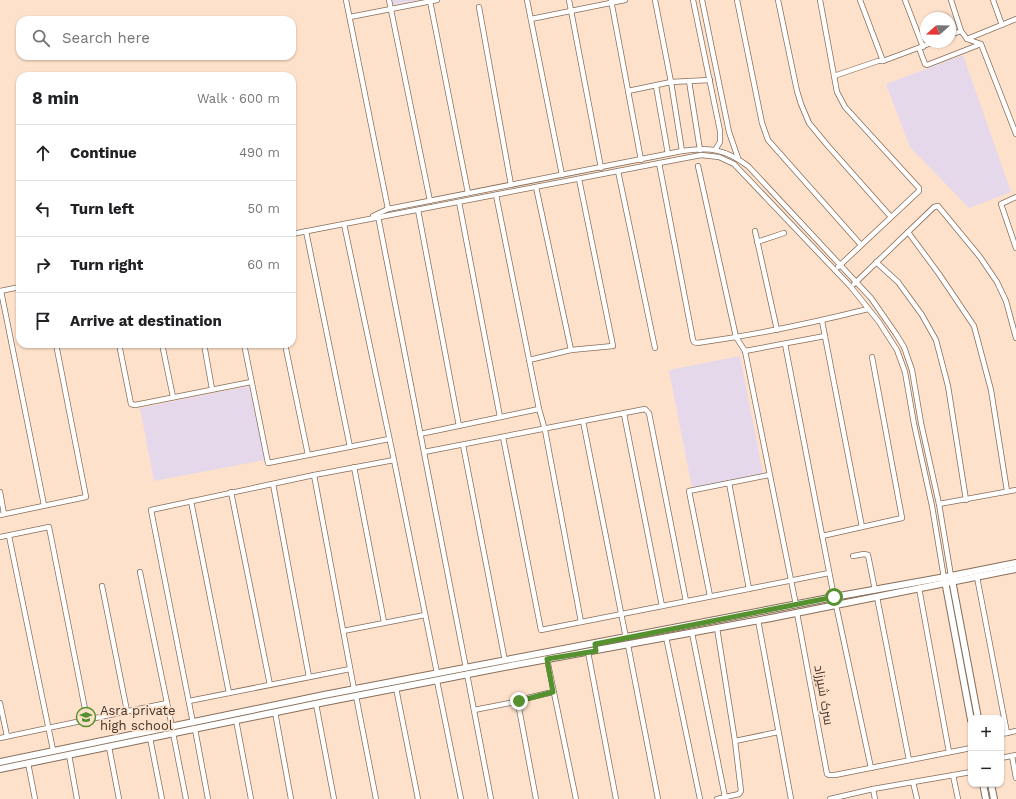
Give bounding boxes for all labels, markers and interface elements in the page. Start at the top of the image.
north arrow [920,12,956,48]
search box [16,16,296,60]
icon: search [30,27,52,49]
text: Search here [62,29,150,47]
text: 8 min [32,88,79,108]
text: Walk · 600 m [197,91,280,106]
icon: ahead [32,142,54,164]
text: Continue [70,144,137,162]
text: 490 m [239,145,280,160]
icon: left [32,198,54,220]
text: Turn left [70,200,134,218]
text: 50 m [248,201,280,216]
icon: right [32,254,54,276]
text: Turn right [70,256,143,274]
text: 60 m [247,257,280,272]
icon: arrive [32,310,54,332]
text: Arrive at destination [70,312,222,330]
route start [825,588,843,606]
street label: سرک شیرزاد [811,664,837,726]
route end [510,692,528,710]
place label: Asra private high school [100,703,176,733]
school or university icon: Asra private high school [75,706,97,728]
map controls [968,715,1004,787]
button: + [968,715,1004,751]
button: − [968,751,1004,787]

